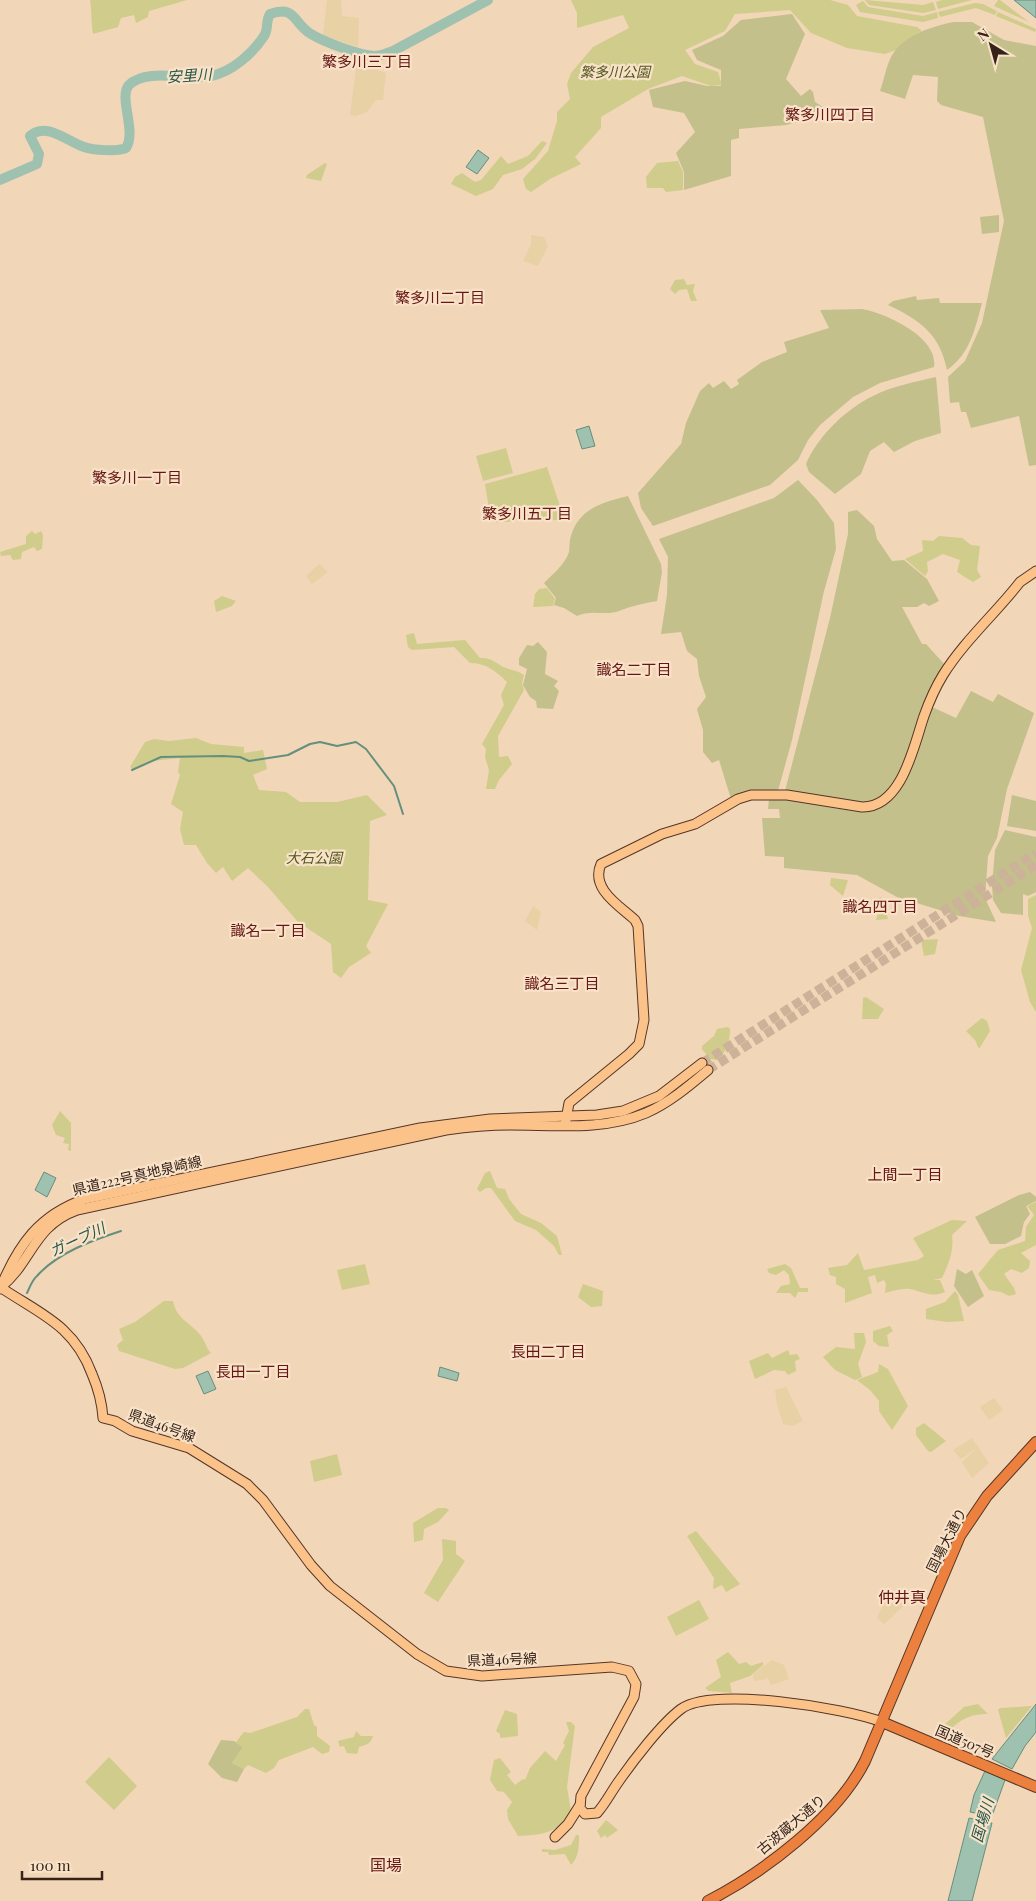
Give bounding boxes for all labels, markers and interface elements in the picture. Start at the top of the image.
north arrow [966,20,1016,70]
text: N [973,24,993,45]
district label: 繁多川三丁目 [322,51,412,71]
park label: 繁多川公園 [580,62,652,81]
water label: 安里川 [166,63,214,87]
district label: 繁多川四丁目 [785,104,875,124]
district label: 繁多川二丁目 [395,287,485,307]
district label: 繁多川一丁目 [92,467,182,487]
district label: 繁多川五丁目 [482,503,572,523]
district label: 識名二丁目 [596,659,672,679]
park label: 大石公園 [286,848,344,867]
district label: 識名四丁目 [842,896,918,916]
district label: 識名一丁目 [230,920,306,940]
district label: 識名三丁目 [524,973,600,993]
street label: 県道222号真地泉崎線 [70,1151,204,1199]
district label: 上間一丁目 [867,1164,943,1184]
water label: ガーブ川 [46,1217,110,1261]
district label: 長田二丁目 [510,1341,586,1361]
district label: 長田一丁目 [215,1361,291,1381]
street label: 県道46号線 [126,1404,198,1446]
street label: 国場大通り [922,1505,970,1575]
district label: 仲井真 [878,1586,926,1607]
street label: 県道46号線 [467,1648,537,1670]
street label: 国道507号 [933,1720,997,1762]
street label: 古波蔵大通り [753,1790,829,1858]
water label: 国場川 [966,1794,998,1844]
scale bar [22,1848,102,1880]
district label: 国場 [370,1854,402,1875]
text: 100 m [30,1855,71,1875]

